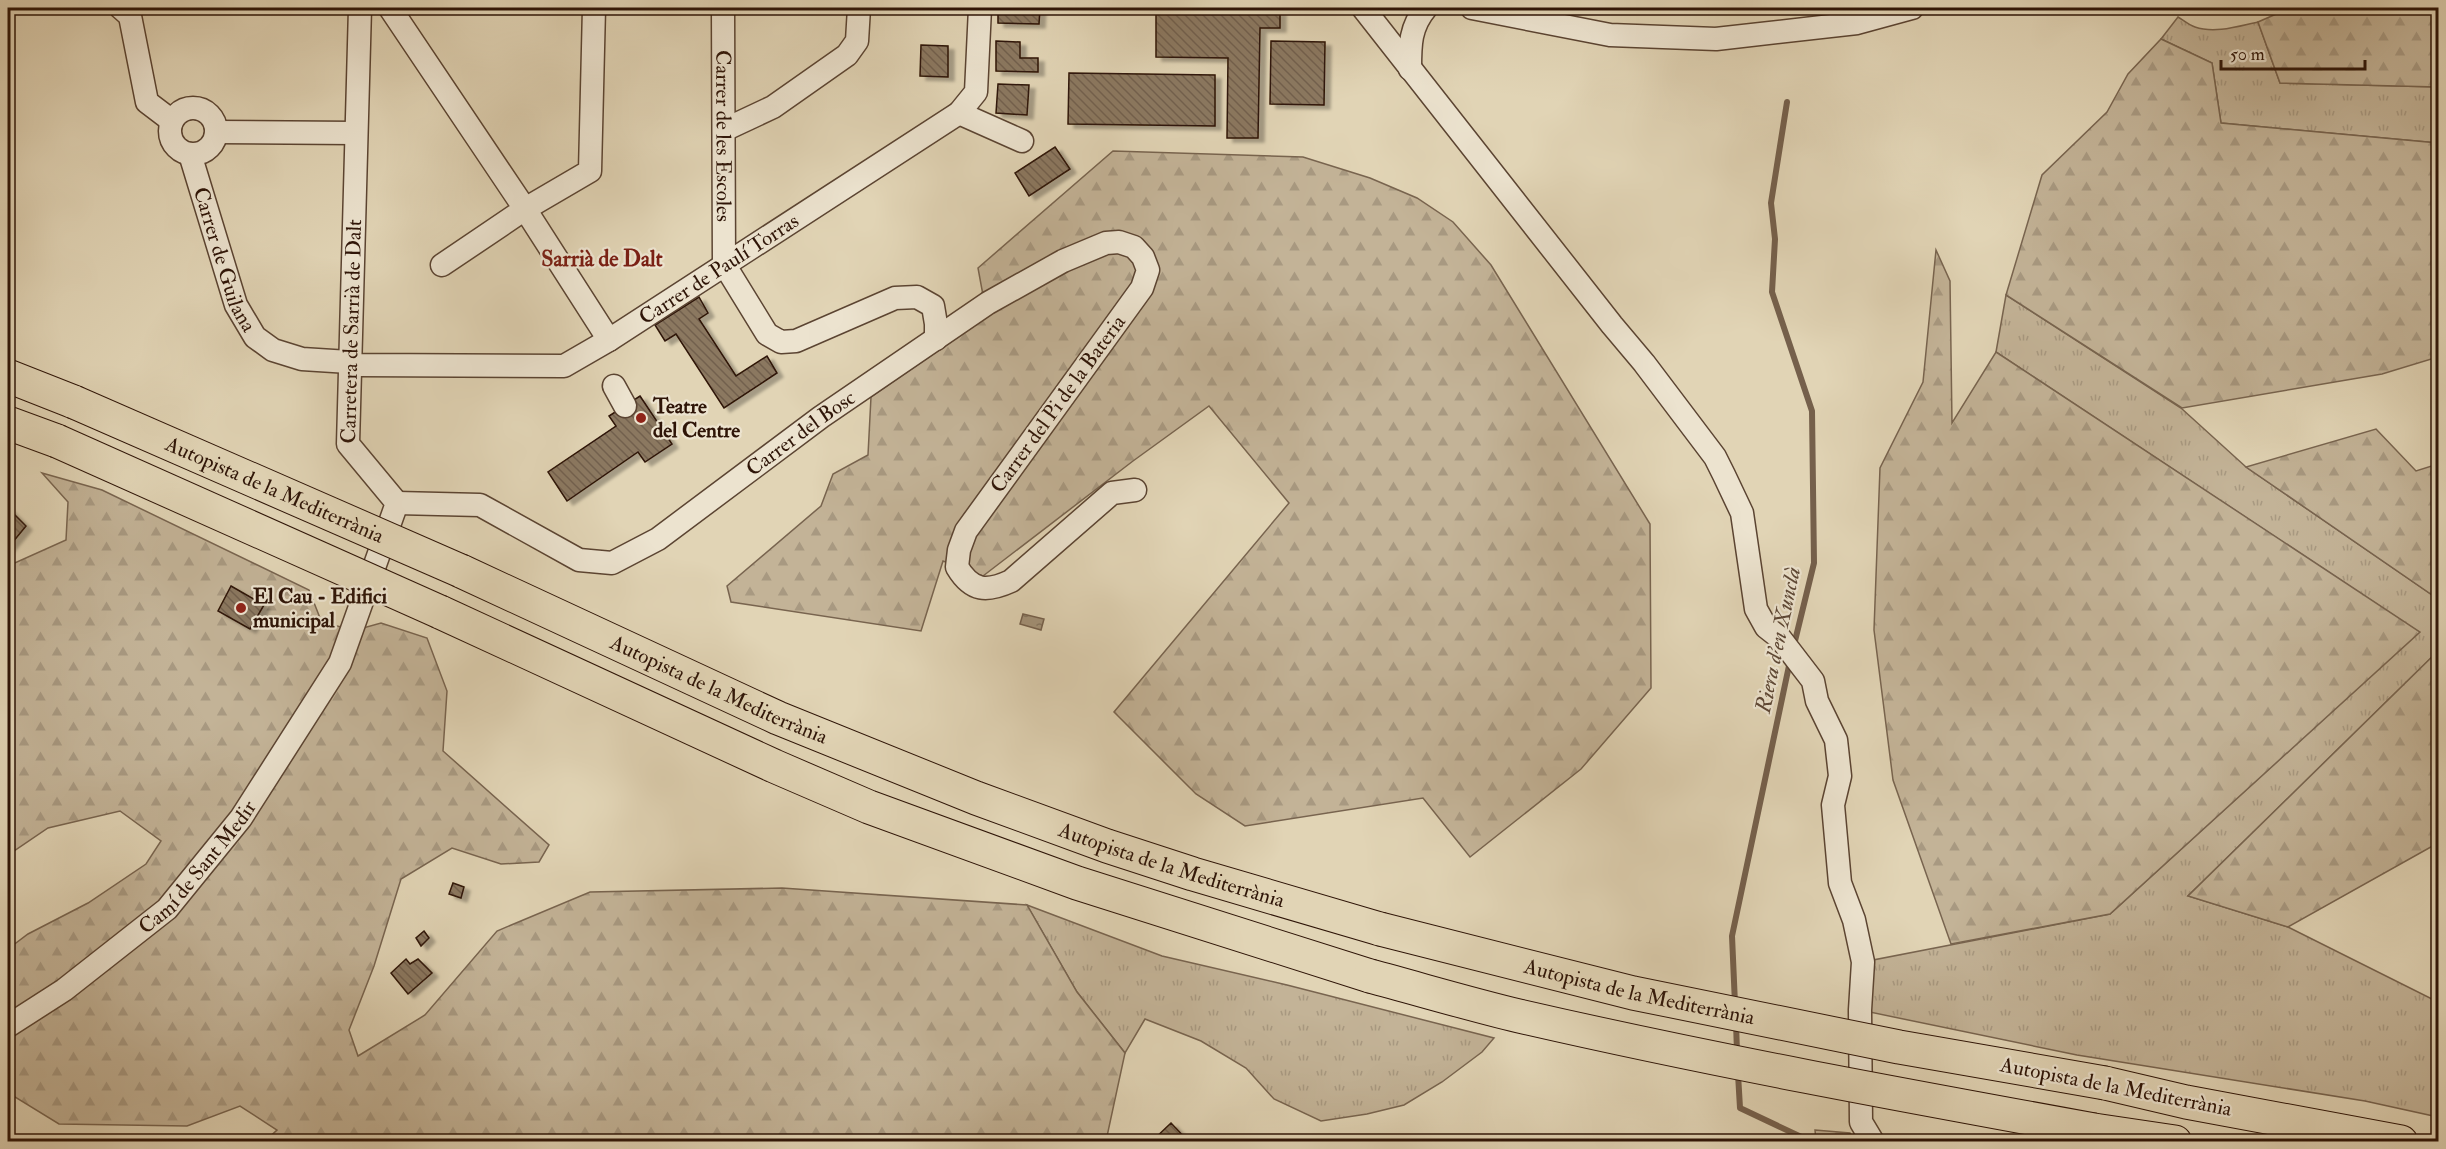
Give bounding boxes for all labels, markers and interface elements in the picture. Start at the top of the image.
scale bar [2221,33,2365,71]
text: 50 m [2230,43,2265,66]
street label: Carrer de les Escoles [710,50,737,222]
street label: Carrer de Guilana [187,184,263,337]
street label: Carrer de Paulí Torras [634,207,804,331]
street label: Carretera de Sarrià de Dalt [335,219,368,444]
district label: Sarrià de Dalt [541,245,664,273]
street label: Carrer del Pi de la Bateria [984,309,1132,498]
street label: Carrer del Bosc [741,384,861,482]
place label: Teatre del Centre [652,393,740,444]
marker: Teatre del Centre [634,411,648,425]
street label: Autopista de la Mediterrània [160,430,388,549]
water label: Riera d'en Xunclà [1749,564,1807,717]
place label: El Cau - Edifici municipal [253,583,388,634]
marker: El Cau - Edifici municipal [234,601,248,615]
street label: Autopista de la Mediterrània [605,628,832,750]
street label: Camí de Sant Medir [133,795,262,940]
street label: Autopista de la Mediterrània [1054,816,1288,914]
street label: Autopista de la Mediterrània [1520,952,1757,1031]
street label: Autopista de la Mediterrània [1997,1051,2235,1123]

